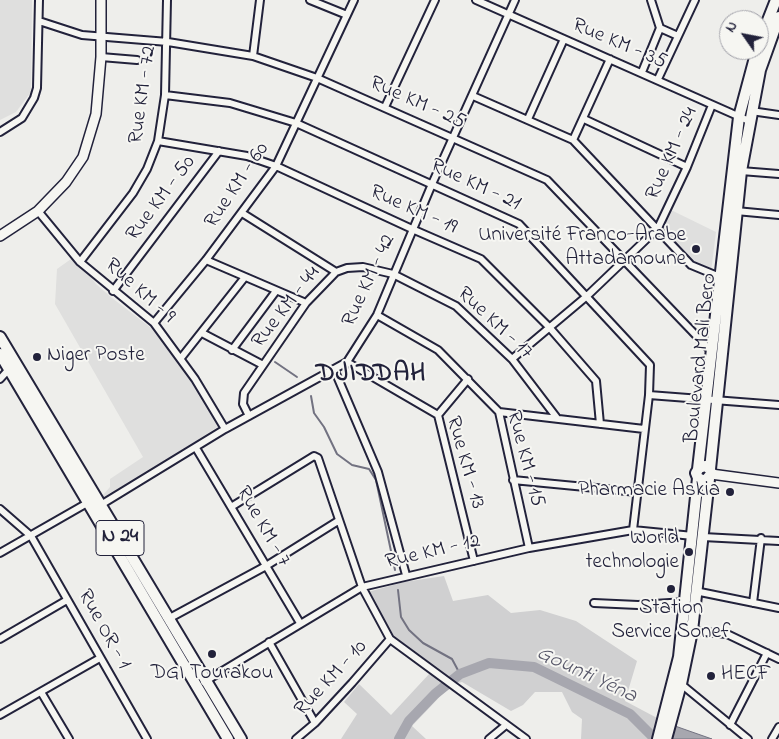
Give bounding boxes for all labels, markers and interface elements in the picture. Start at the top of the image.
north arrow [719,10,769,60]
street label: Rue KM - 35 [568,14,670,76]
text: N [720,17,743,37]
street label: Rue KM - 72 [125,44,163,146]
street label: Rue KM - 25 [365,72,469,136]
street label: Rue KM - 24 [641,104,705,204]
street label: Rue KM - 60 [200,138,276,234]
street label: Rue KM - 50 [122,151,202,247]
street label: Rue KM - 21 [426,154,524,218]
street label: Rue KM - 19 [366,181,460,241]
place label: Université Franco-Arabe Attadamoune [478,224,686,274]
street label: Rue KM - 42 [338,231,402,331]
marker: Université Franco-Arabe Attadamoune [690,243,702,255]
street label: Rue KM - 9 [99,254,179,330]
street label: Rue KM - 44 [247,262,327,354]
street label: Boulevard Mali Bero [681,272,723,444]
street label: Rue KM - 17 [451,282,537,366]
place label: Niger Poste [47,344,145,370]
marker: Niger Poste [31,351,43,363]
district label: DJIDDAH [315,360,427,392]
street label: Rue KM - 15 [499,408,549,510]
street label: Rue KM - 13 [439,414,489,512]
place label: Pharmacie Askia [578,479,720,505]
street label: Rue KM - 7 [229,483,295,571]
marker: Pharmacie Askia [724,486,736,498]
road number: N 24 [96,520,144,556]
place label: World technologie [586,527,679,577]
street label: Rue KM - 12 [383,530,483,576]
marker: World technologie [683,546,695,558]
marker: Station Service Sonef [665,583,677,595]
street label: Rue OR - 1 [71,586,135,674]
place label: Station Service Sonef [611,597,731,647]
street label: Rue KM - 10 [290,636,374,722]
water label: Gounti Yéna [532,641,640,711]
marker: DGI Tourakou [206,648,218,660]
place label: DGI Tourakou [151,662,273,688]
place label: HECF [721,663,771,689]
marker: HECF [705,670,717,682]

